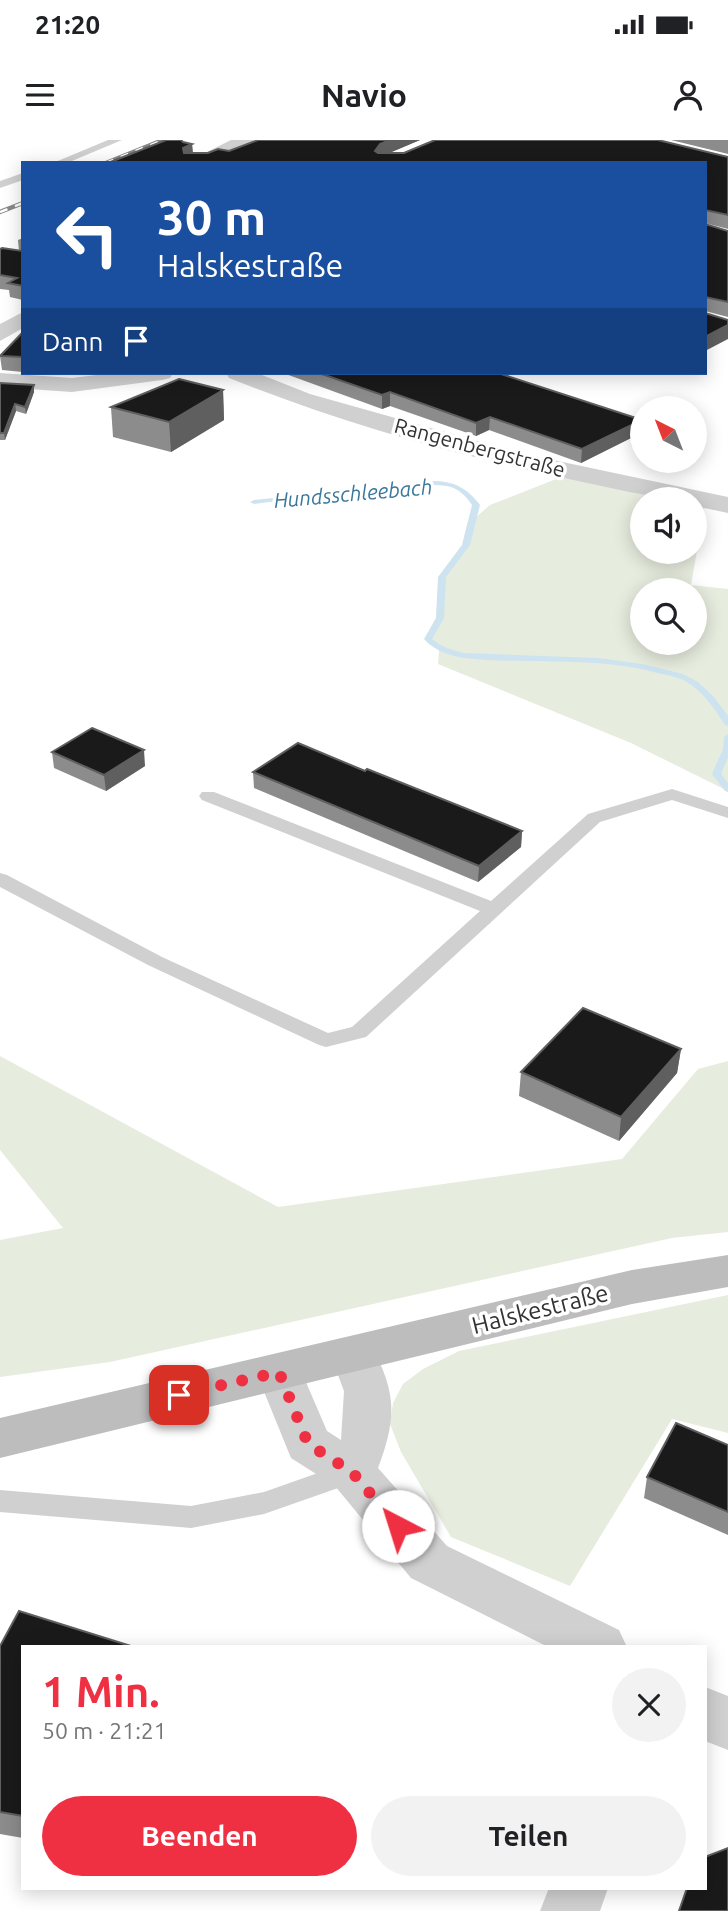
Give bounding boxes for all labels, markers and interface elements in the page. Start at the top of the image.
text: 21:20 [35,10,100,39]
icon: menu [21,76,59,114]
icon: person [669,76,707,114]
text: Navio [321,77,407,113]
icon: left [42,189,133,280]
text: 30 m [157,189,266,244]
text: Halskestraße [157,247,343,283]
icon: arrive [117,322,155,360]
text: Dann [42,327,103,356]
north arrow [630,396,707,472]
map controls [630,396,707,655]
street label: Rangenbergstraße [392,413,568,481]
water label: Hundsschleebach [273,474,433,512]
button: sound [630,487,707,564]
button: search [630,578,707,655]
street label: Halskestraße [469,1279,611,1339]
pin [149,1365,209,1425]
icon: arrive [160,1376,198,1414]
position arrow [361,1489,435,1563]
text: 1 Min. [42,1668,160,1715]
button: close [612,1668,686,1742]
text: 50 m · 21:21 [42,1718,167,1743]
button: Beenden [42,1796,357,1876]
button: Teilen [371,1796,686,1876]

